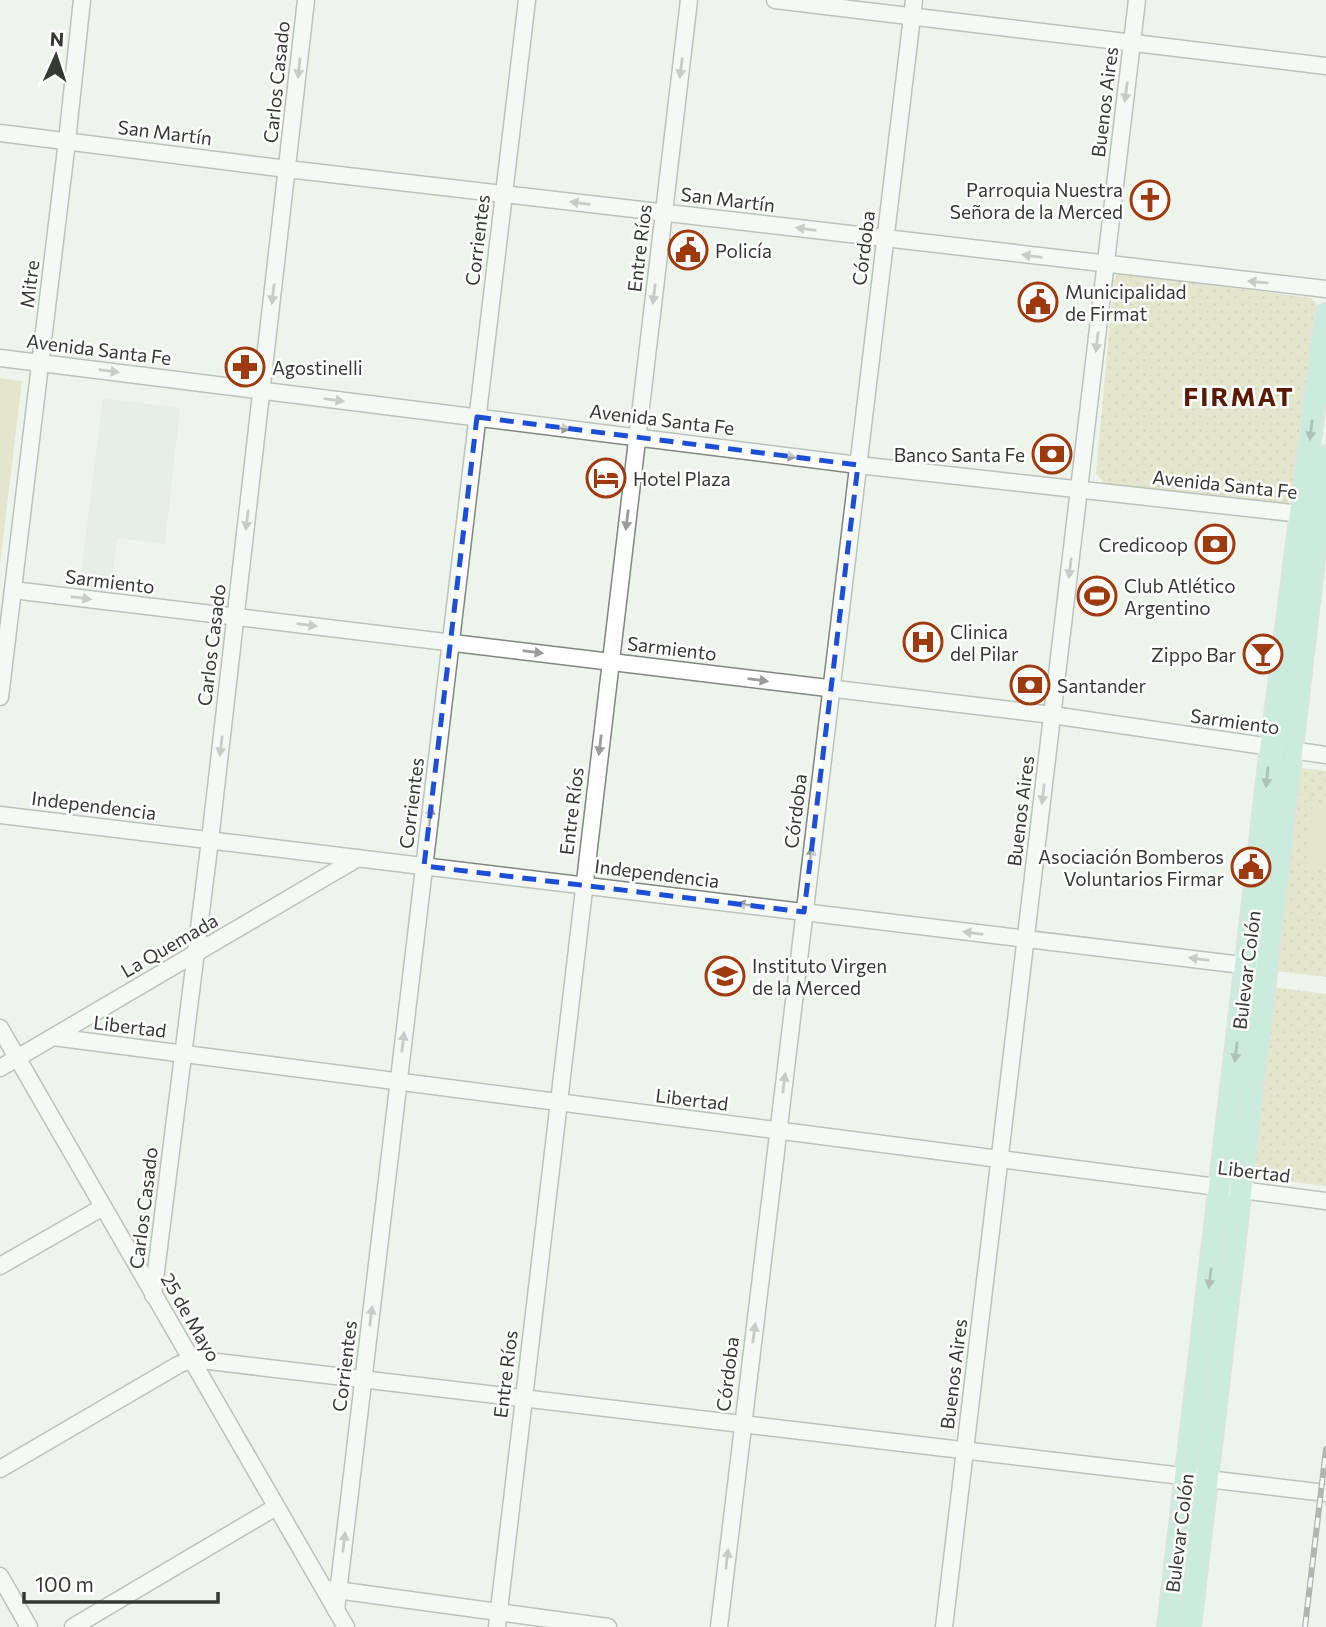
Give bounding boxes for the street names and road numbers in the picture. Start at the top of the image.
street label: Carlos Casado [258,20,294,144]
street label: Buenos Aires [1086,45,1122,159]
street label: San Martín [117,115,213,149]
street label: San Martín [680,182,776,216]
street label: Corrientes [460,193,494,287]
street label: Entre Ríos [622,203,656,293]
street label: Córdoba [847,209,879,287]
street label: Mitre [15,259,43,309]
street label: Avenida Santa Fe [25,329,173,369]
street label: Avenida Santa Fe [588,399,736,439]
street label: Avenida Santa Fe [1151,465,1299,503]
street label: Sarmiento [64,564,156,598]
street label: Carlos Casado [192,583,230,707]
street label: Sarmiento [626,631,718,665]
street label: Sarmiento [1189,703,1281,739]
street label: Buenos Aires [1002,754,1038,868]
street label: Corrientes [394,756,428,850]
street label: Entre Ríos [554,766,588,856]
street label: Córdoba [779,772,811,850]
street label: Independencia [30,786,158,824]
street label: Independencia [593,854,721,892]
street label: La Quemada [116,908,222,982]
street label: Bulevar Colón [1227,909,1265,1031]
street label: Libertad [92,1010,168,1042]
street label: Libertad [654,1083,730,1115]
street label: Carlos Casado [124,1146,162,1270]
street label: Libertad [1216,1155,1292,1187]
street label: 25 de Mayo [156,1269,226,1365]
street label: Buenos Aires [935,1317,971,1431]
street label: Corrientes [327,1319,361,1413]
street label: Entre Ríos [488,1329,522,1419]
street label: Córdoba [711,1335,743,1413]
street label: Bulevar Colón [1160,1472,1198,1594]

